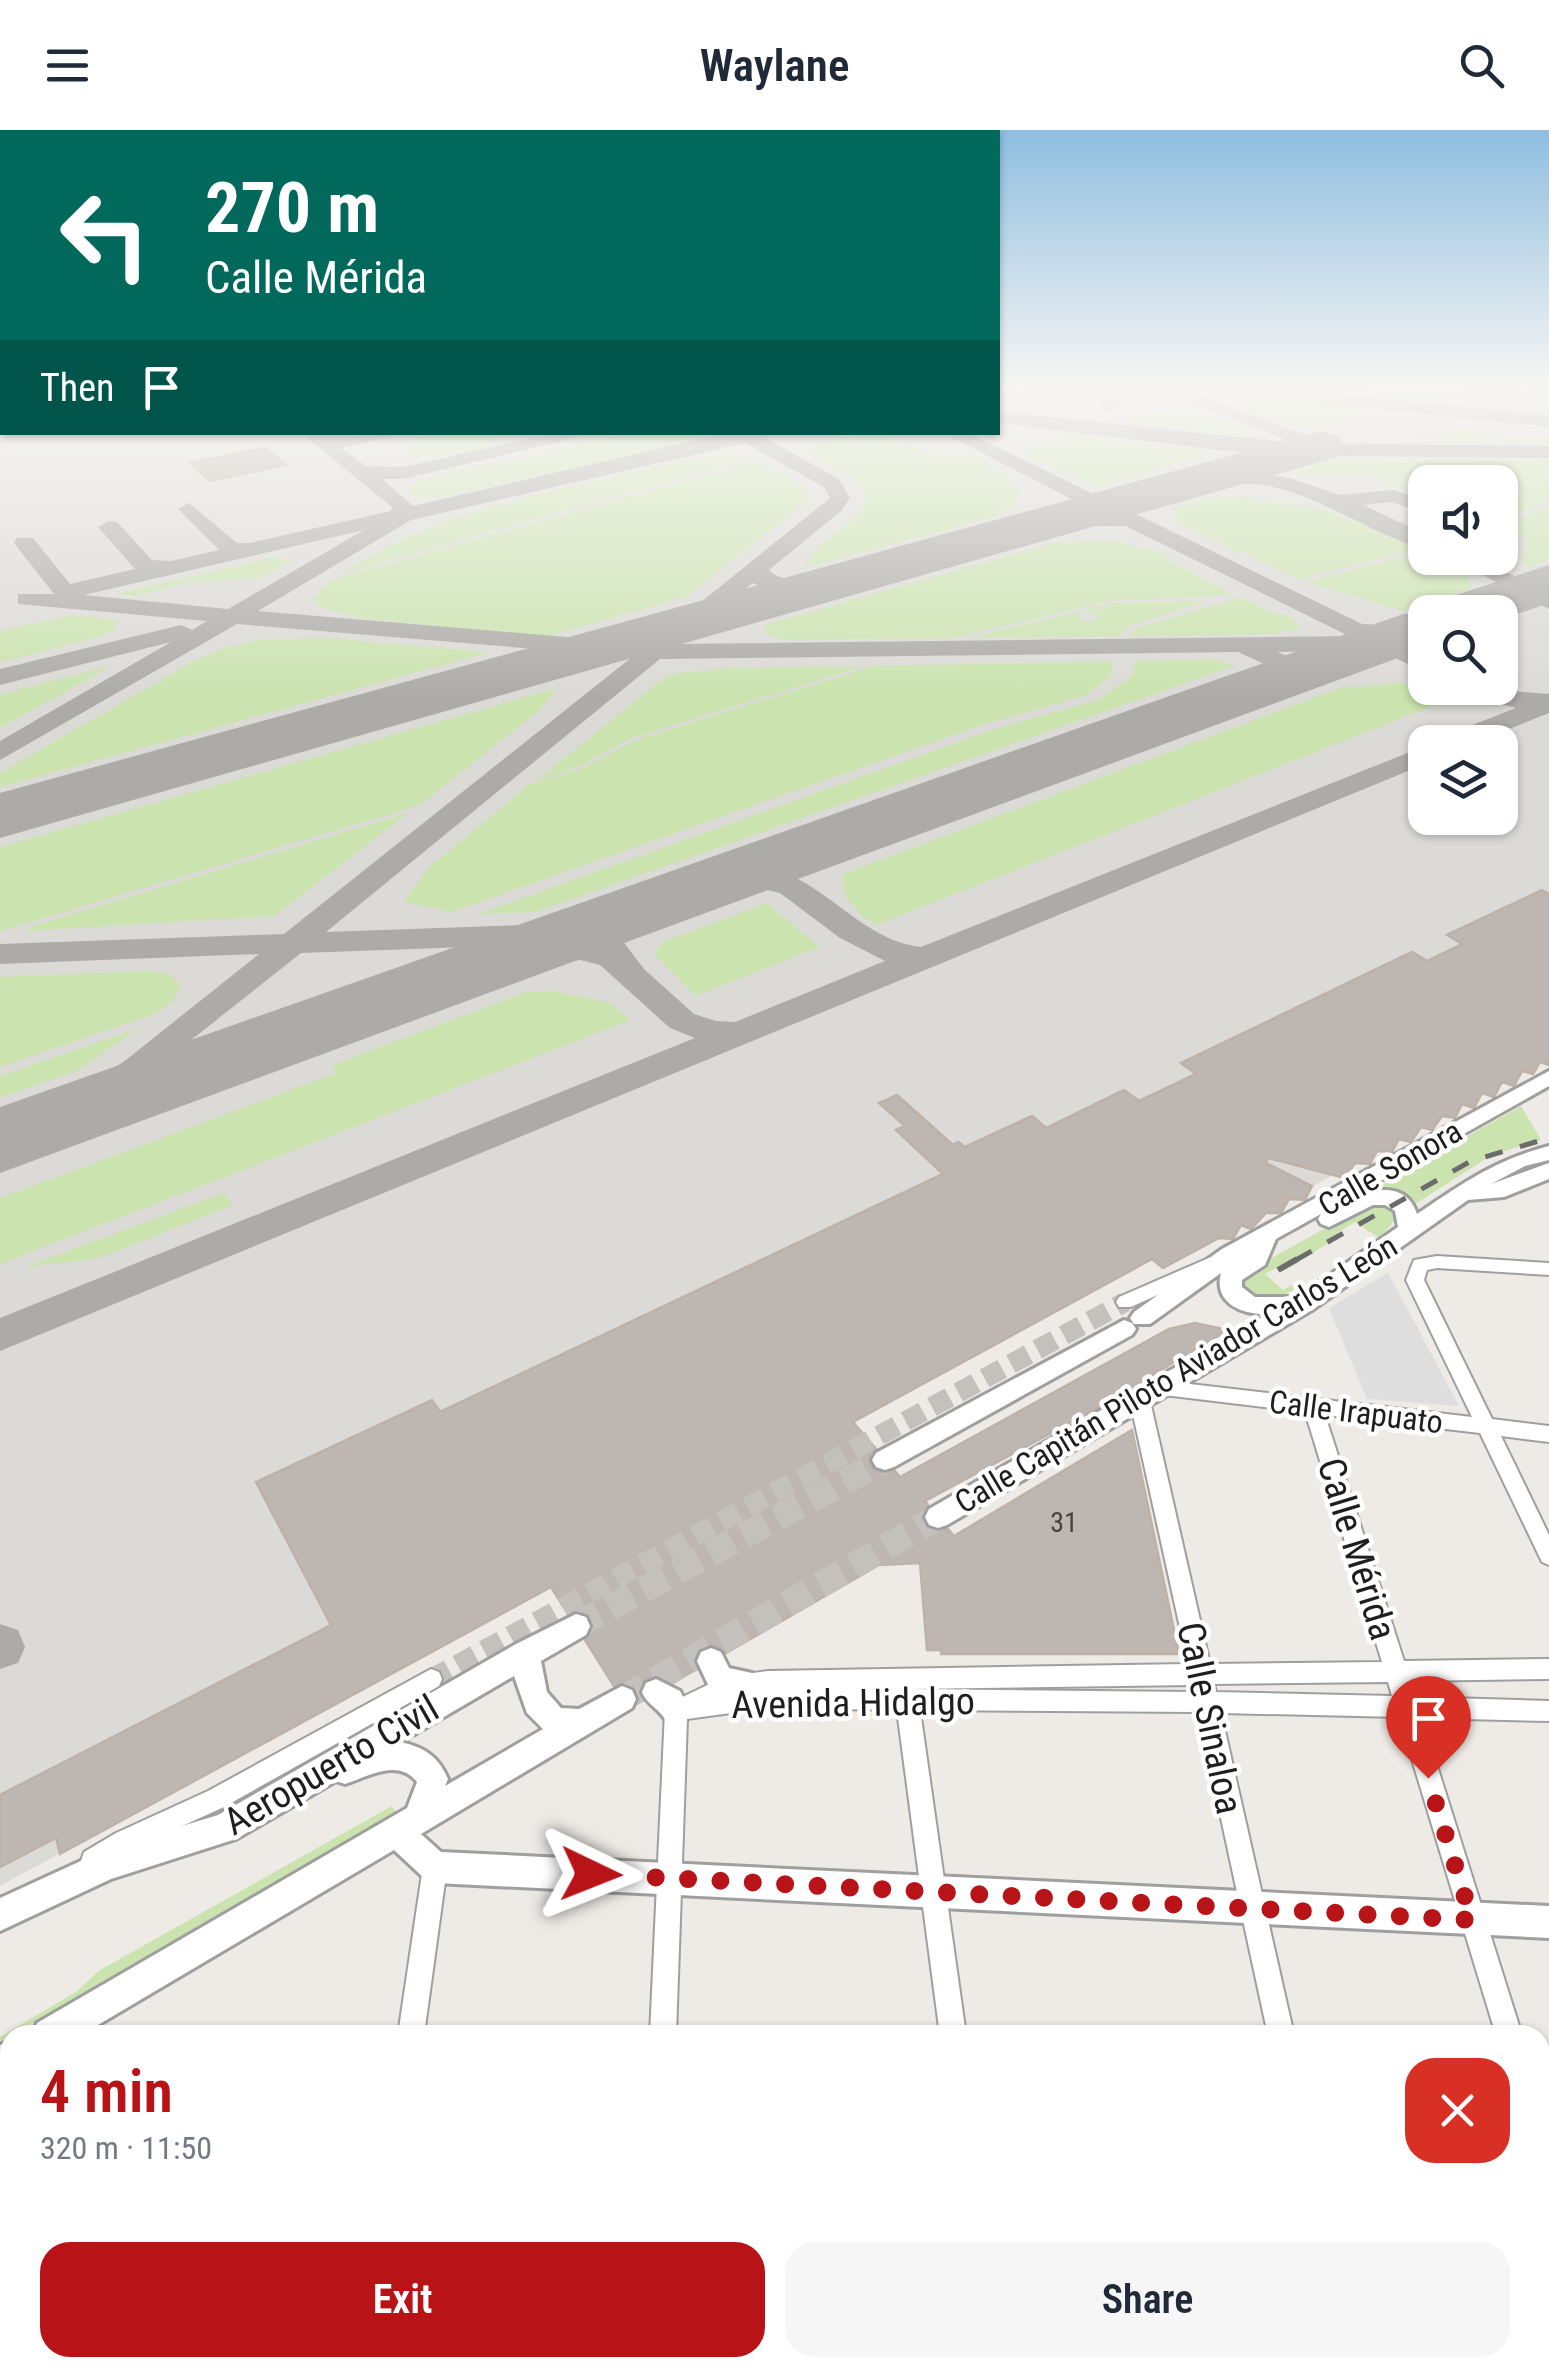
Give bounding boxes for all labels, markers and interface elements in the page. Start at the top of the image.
icon: menu [40,38,95,93]
icon: search [1454,38,1509,93]
text: Waylane [700,39,849,92]
text: 270 m [205,167,379,249]
icon: left [40,170,170,300]
text: Calle Mérida [205,251,427,304]
icon: arrive [134,360,189,415]
text: Then [40,366,114,410]
map controls [1408,465,1518,835]
button: sound [1408,465,1518,575]
button: search [1408,595,1518,705]
button: layers [1408,725,1518,835]
street label: Calle Sonora [1312,1112,1468,1224]
street label: Calle Capitán Piloto Aviador Carlos León [948,1227,1404,1521]
street label: Calle Irapuato [1267,1382,1445,1442]
street label: Calle Mérida [1309,1453,1405,1645]
house number: 31 [1050,1506,1078,1539]
street label: Calle Sinaloa [1168,1618,1252,1818]
pin [1386,1676,1471,1779]
street label: Avenida Hidalgo [731,1679,975,1727]
street label: Aeropuerto Civil [216,1686,446,1844]
icon: arrive [1401,1691,1456,1746]
position arrow [539,1822,643,1926]
text: 4 min [40,2056,173,2127]
button: close [1405,2058,1510,2163]
text: 320 m · 11:50 [40,2129,212,2167]
button: Exit [40,2242,765,2357]
button: Share [785,2242,1510,2357]

